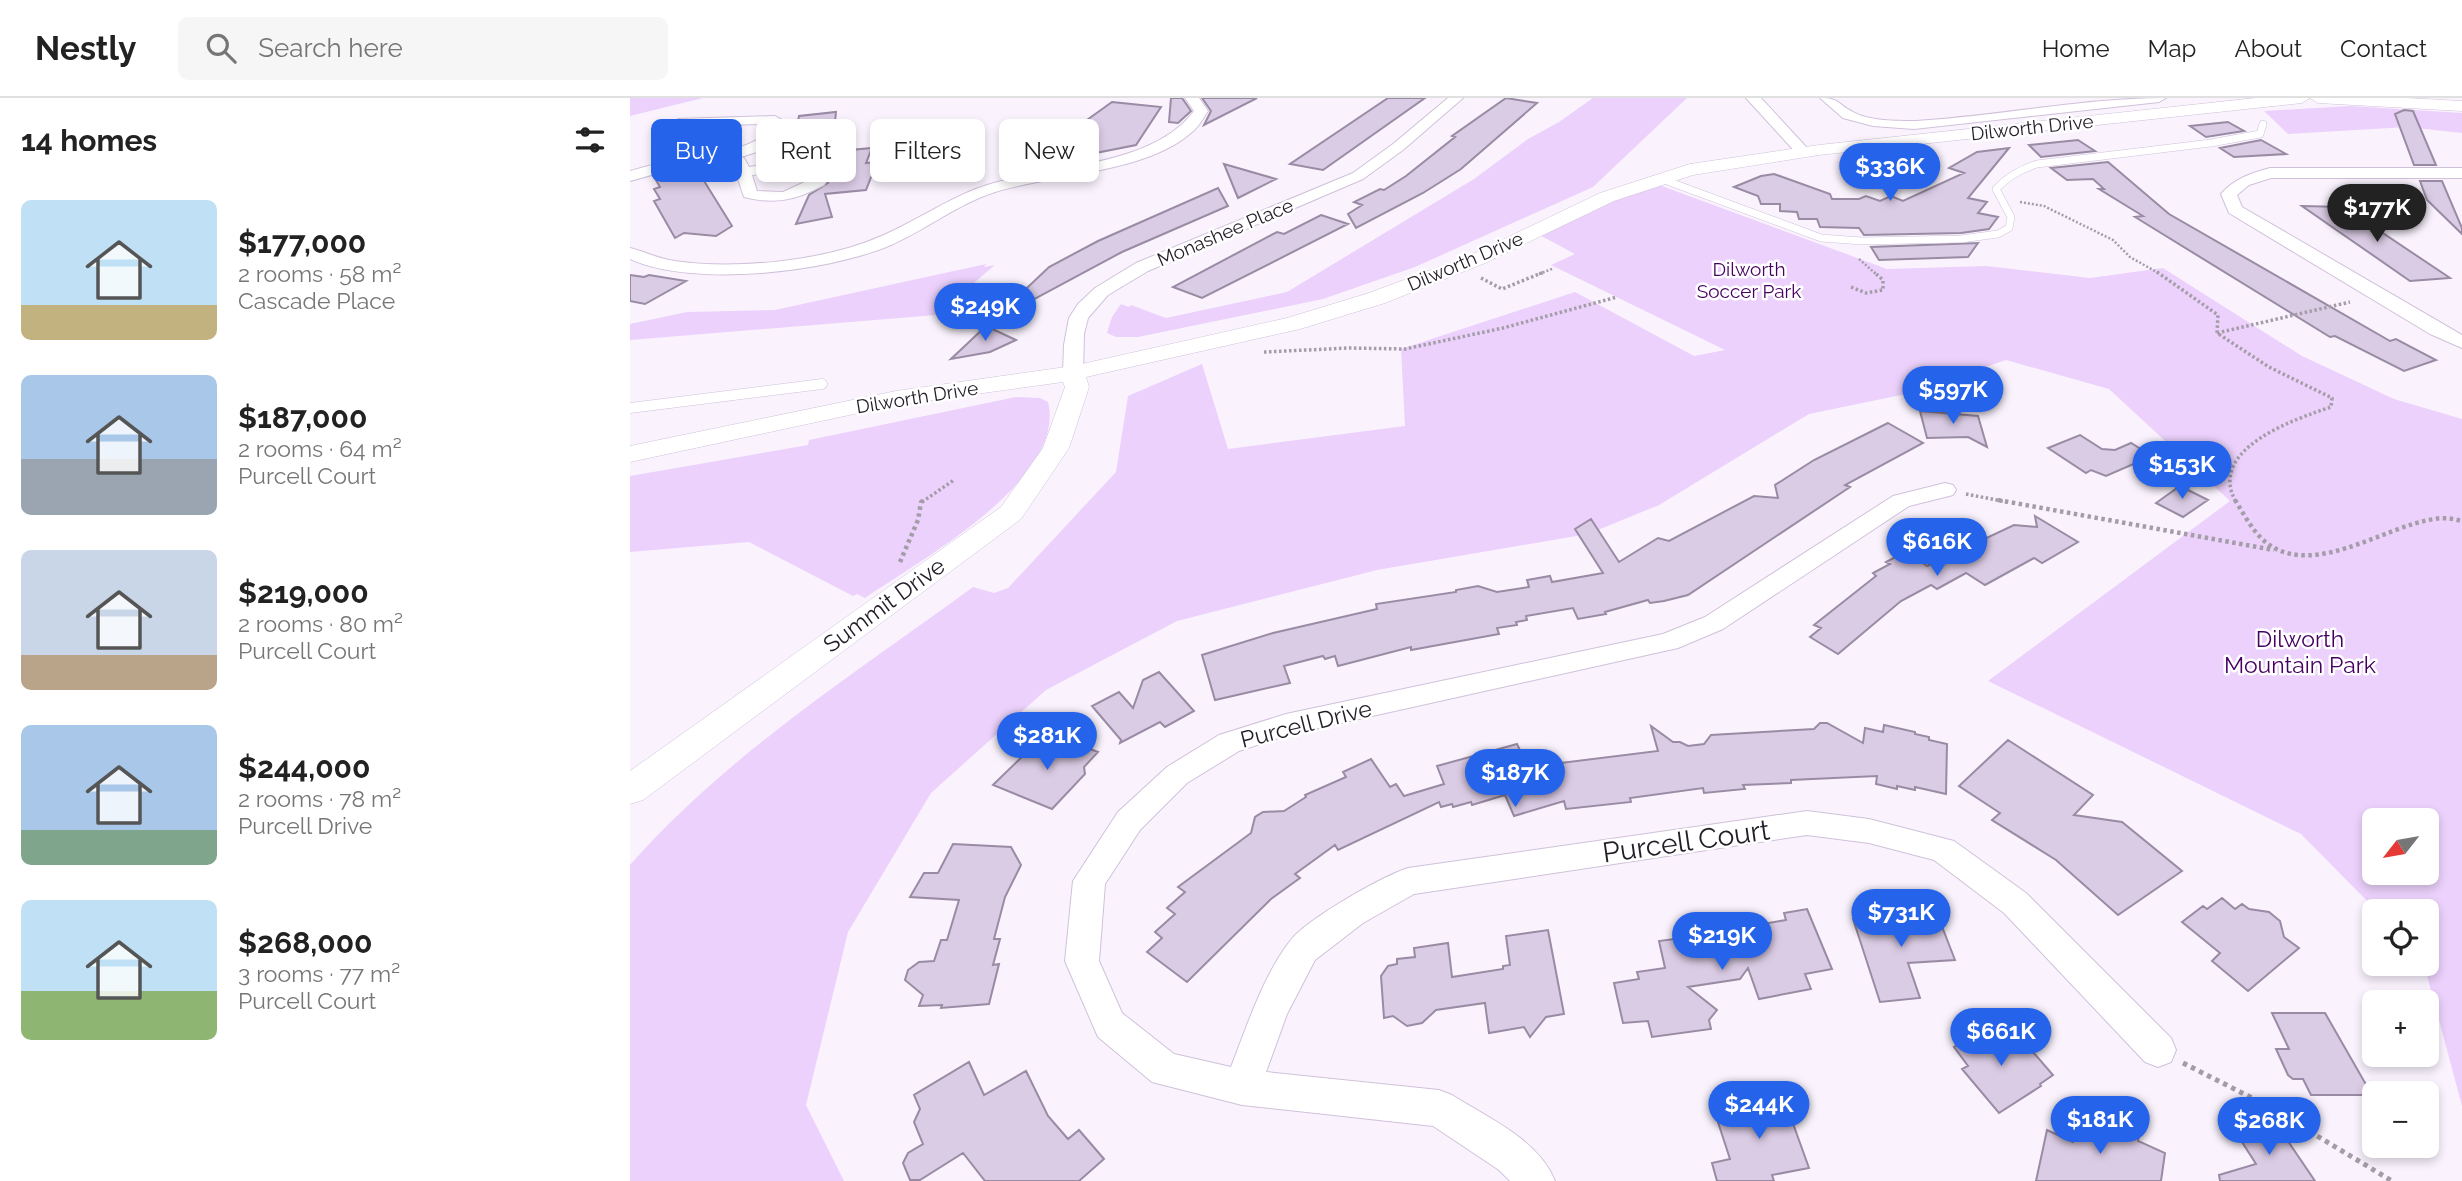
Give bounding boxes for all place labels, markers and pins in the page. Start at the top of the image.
pin: $336K [1841,144,1939,203]
pin: $177K [2328,184,2426,244]
pin: $249K [936,284,1034,343]
pin: $597K [1904,366,2002,426]
pin: $153K [2133,442,2231,501]
pin: $616K [1888,518,1986,578]
pin: $281K [998,712,1096,772]
pin: $187K [1466,750,1564,809]
pin: $731K [1852,890,1950,949]
pin: $219K [1673,912,1771,972]
pin: $661K [1952,1009,2050,1068]
pin: $244K [1710,1082,1808,1141]
pin: $181K [2051,1096,2149,1156]
pin: $268K [2220,1098,2318,1157]

